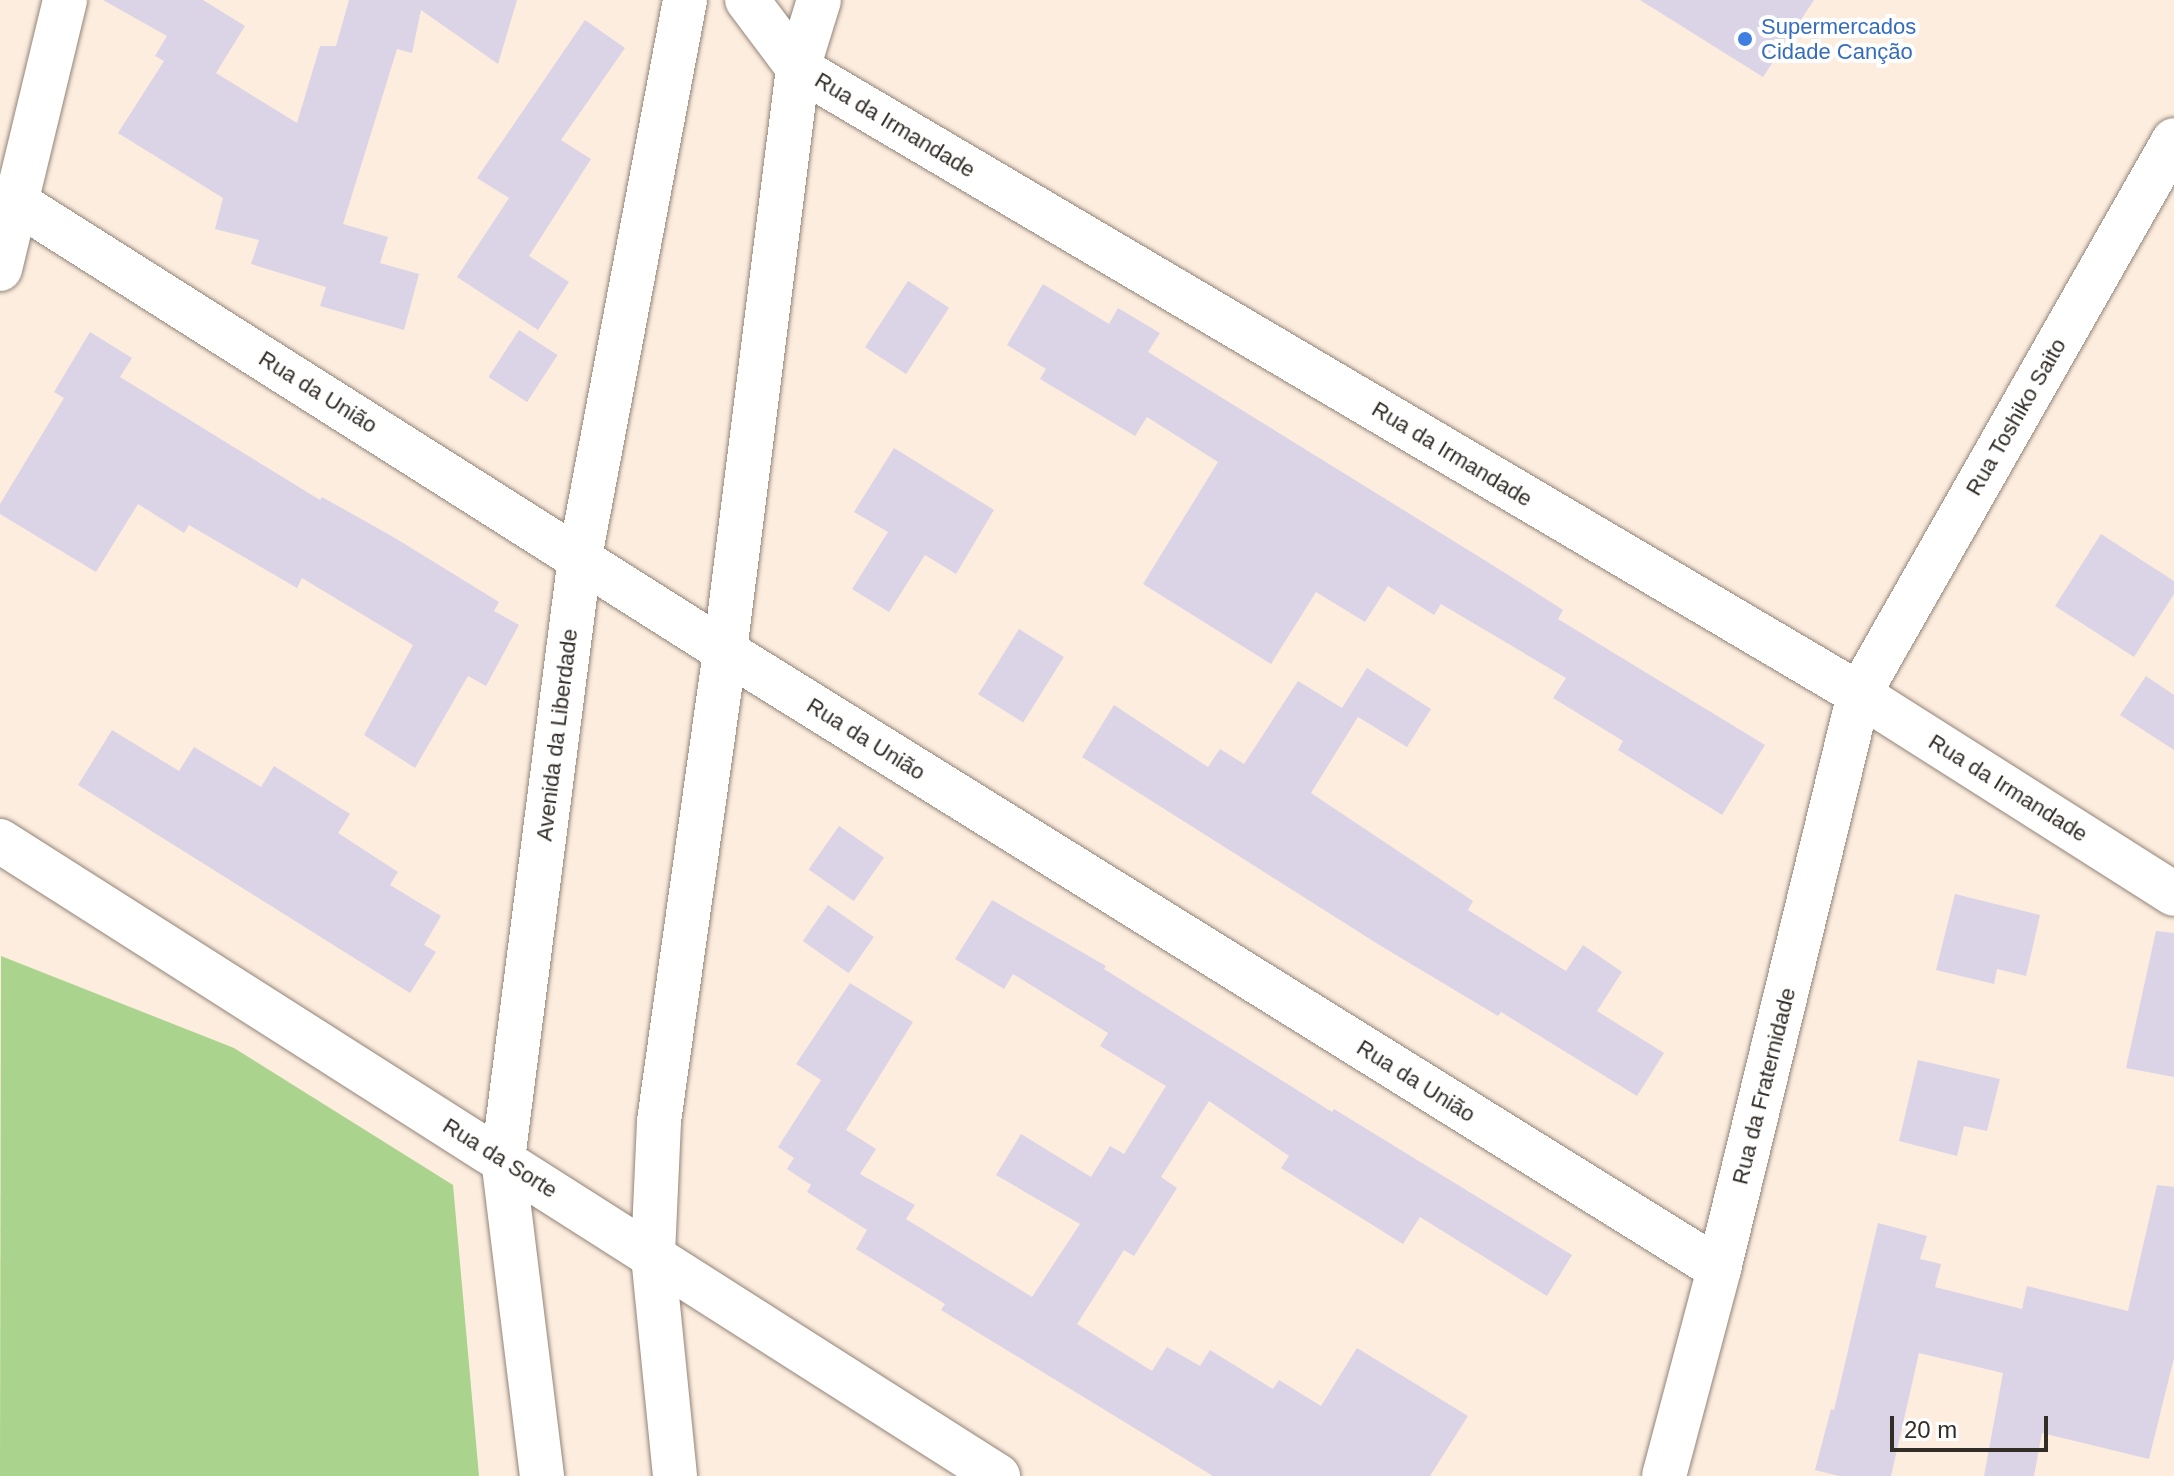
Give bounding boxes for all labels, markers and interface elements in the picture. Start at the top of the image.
place label: Supermercados Cidade Canção [1761,13,1916,64]
marker: Supermercados Cidade Canção [1736,30,1754,48]
street label: Rua da Irmandade [810,67,980,183]
street label: Rua Toshiko Saito [1960,334,2072,500]
street label: Rua da União [254,345,382,439]
street label: Rua da Irmandade [1367,396,1537,512]
street label: Avenida da Liberdade [531,627,583,843]
street label: Rua da União [802,692,930,786]
street label: Rua da Irmandade [1924,729,2092,847]
street label: Rua da Fraternidade [1727,985,1801,1187]
street label: Rua da União [1352,1034,1480,1128]
street label: Rua da Sorte [438,1112,562,1204]
scale bar [1894,1400,2052,1450]
text: 20 m [1904,1416,1957,1443]

